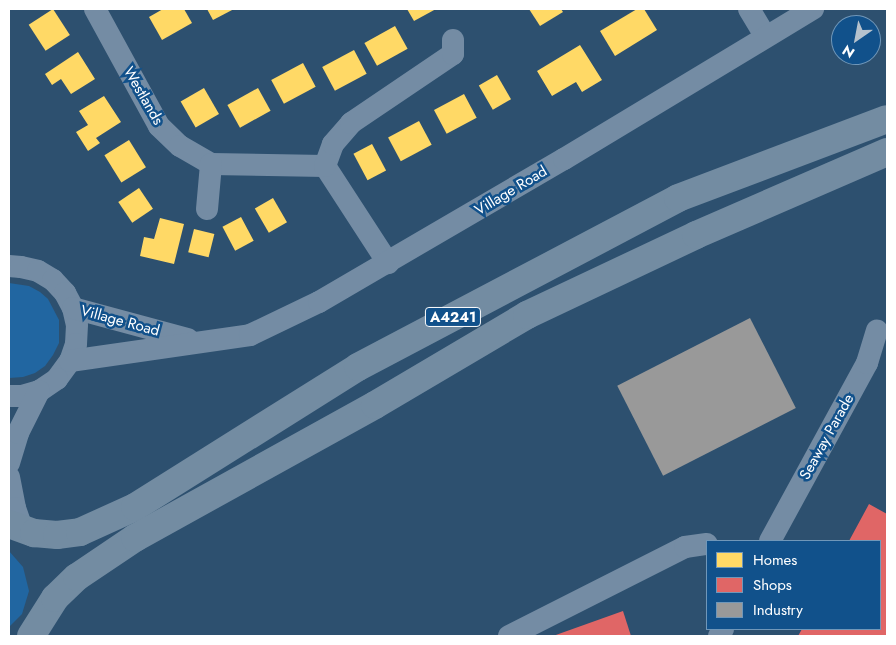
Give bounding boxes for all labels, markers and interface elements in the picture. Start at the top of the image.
north arrow [831,15,881,65]
text: N [838,40,858,63]
street label: Westlands [119,64,167,128]
street label: Village Road [472,162,550,220]
street label: Village Road [79,302,161,340]
road number: A4241 [424,306,482,328]
street label: Seaway Parade [796,391,858,483]
legend [706,540,881,630]
text: Homes [753,549,797,571]
text: Shops [753,574,792,596]
text: Industry [753,599,803,621]

